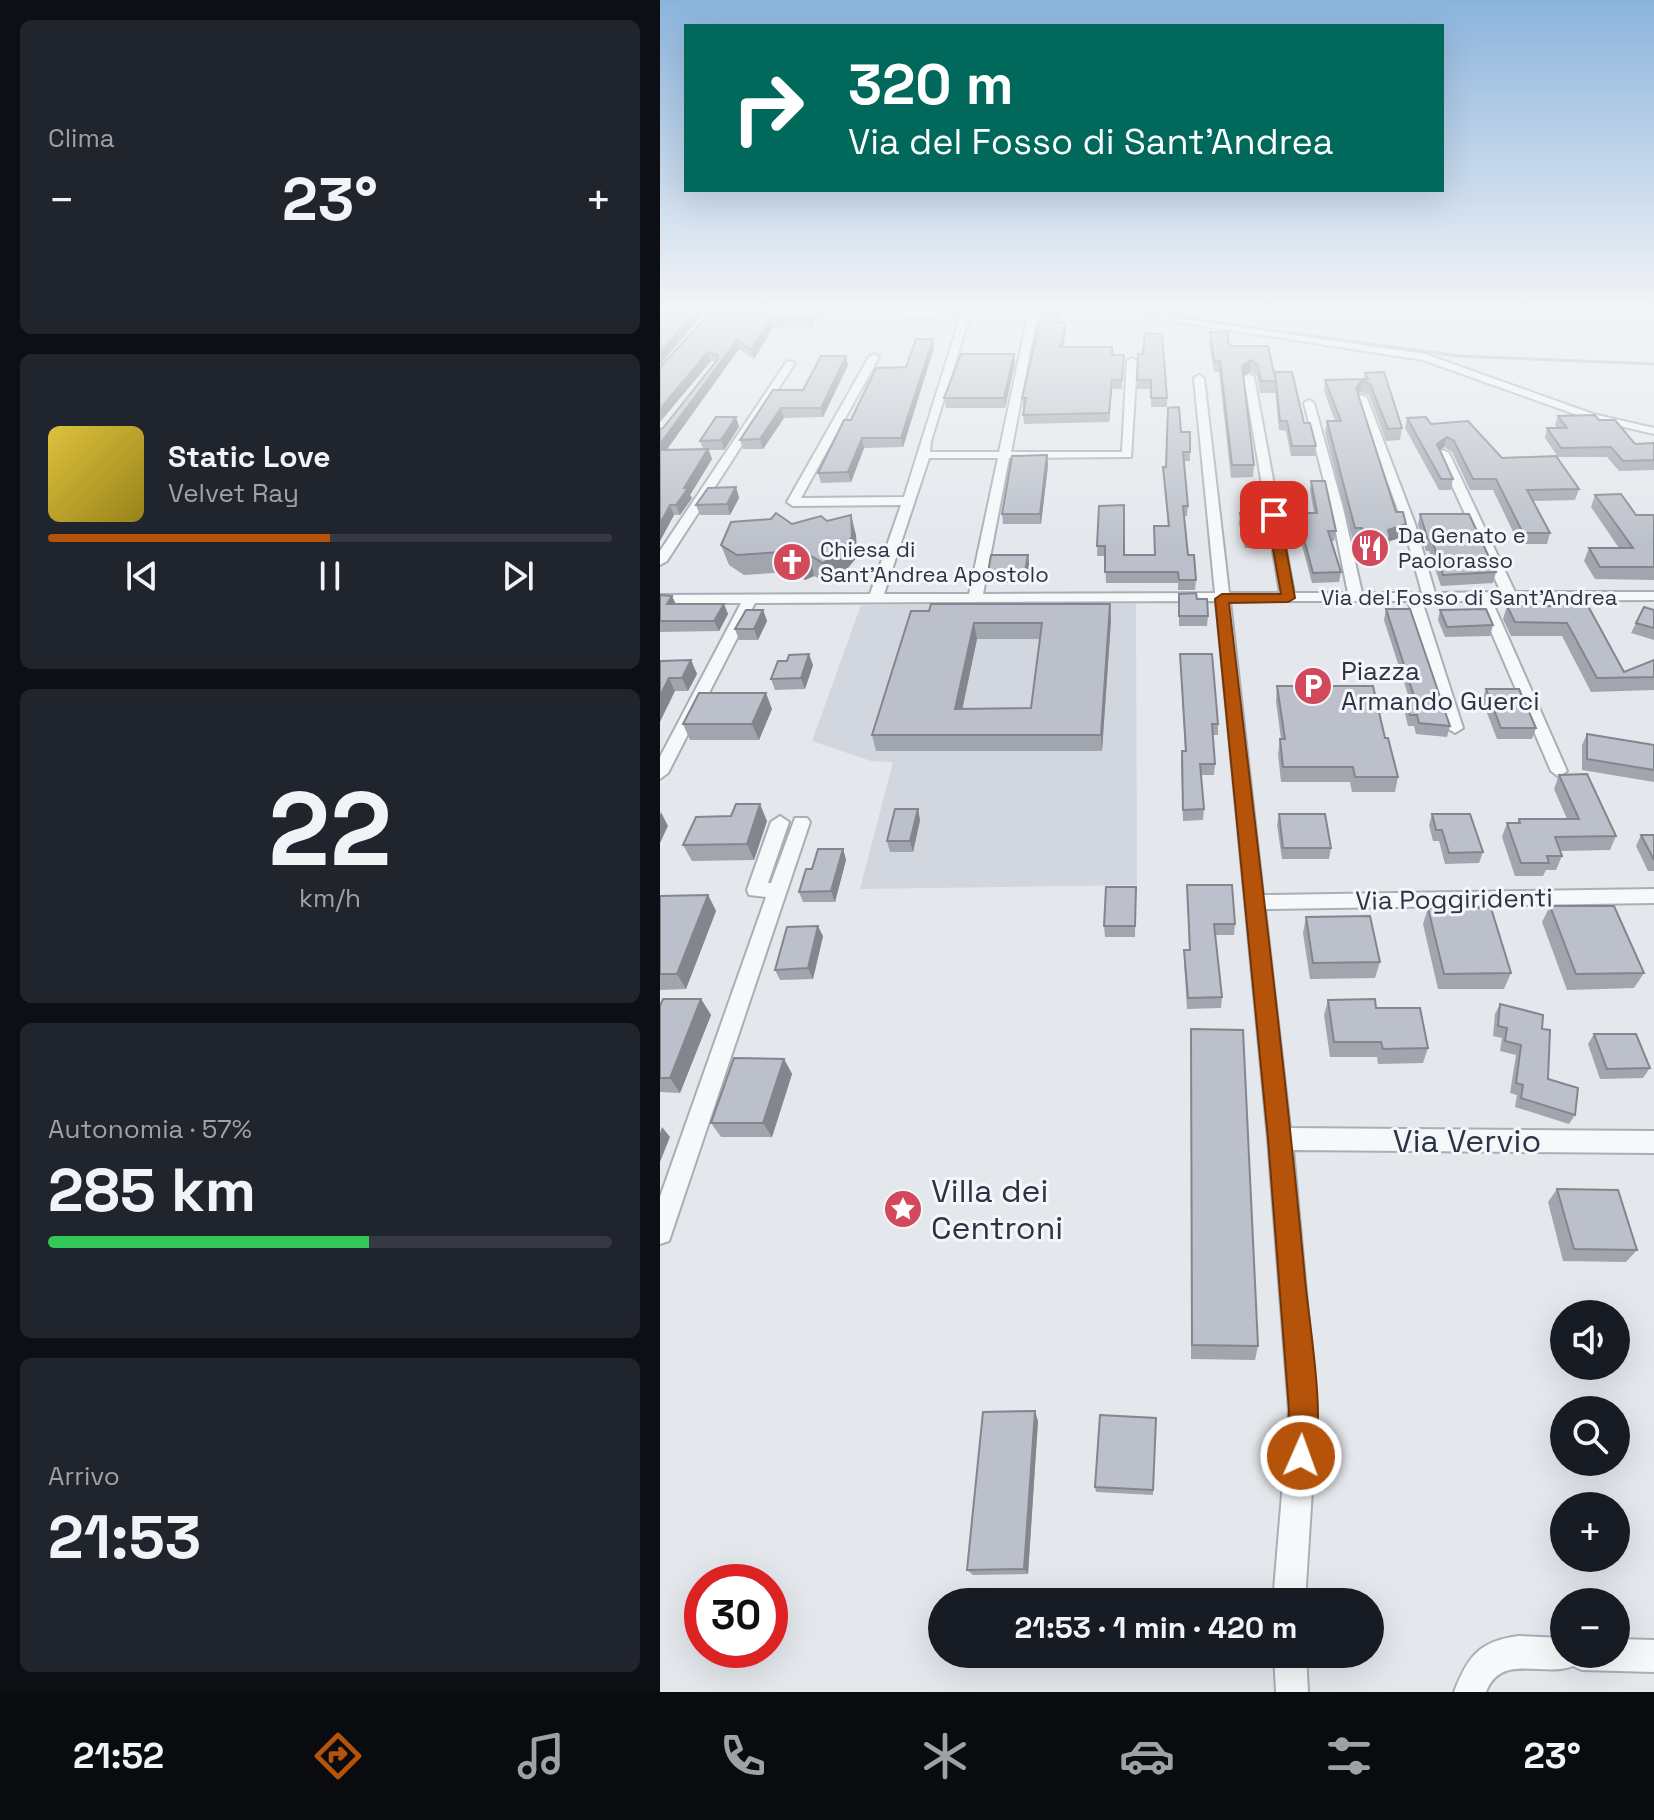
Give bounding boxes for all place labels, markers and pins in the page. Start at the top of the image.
pin [1240,481,1308,549]
place label: Da Genato e Paolorasso [1398,521,1526,574]
restaurant icon: Da Genato e Paolorasso [1349,527,1391,569]
place label: Chiesa di Sant'Andrea Apostolo [820,535,1049,588]
church icon: Chiesa di Sant'Andrea Apostolo [771,541,813,583]
place label: Piazza Armando Guerci [1341,654,1540,718]
parking icon: Piazza Armando Guerci [1292,665,1334,707]
place label: Villa dei Centroni [931,1171,1063,1248]
place icon: Villa dei Centroni [882,1188,924,1230]

